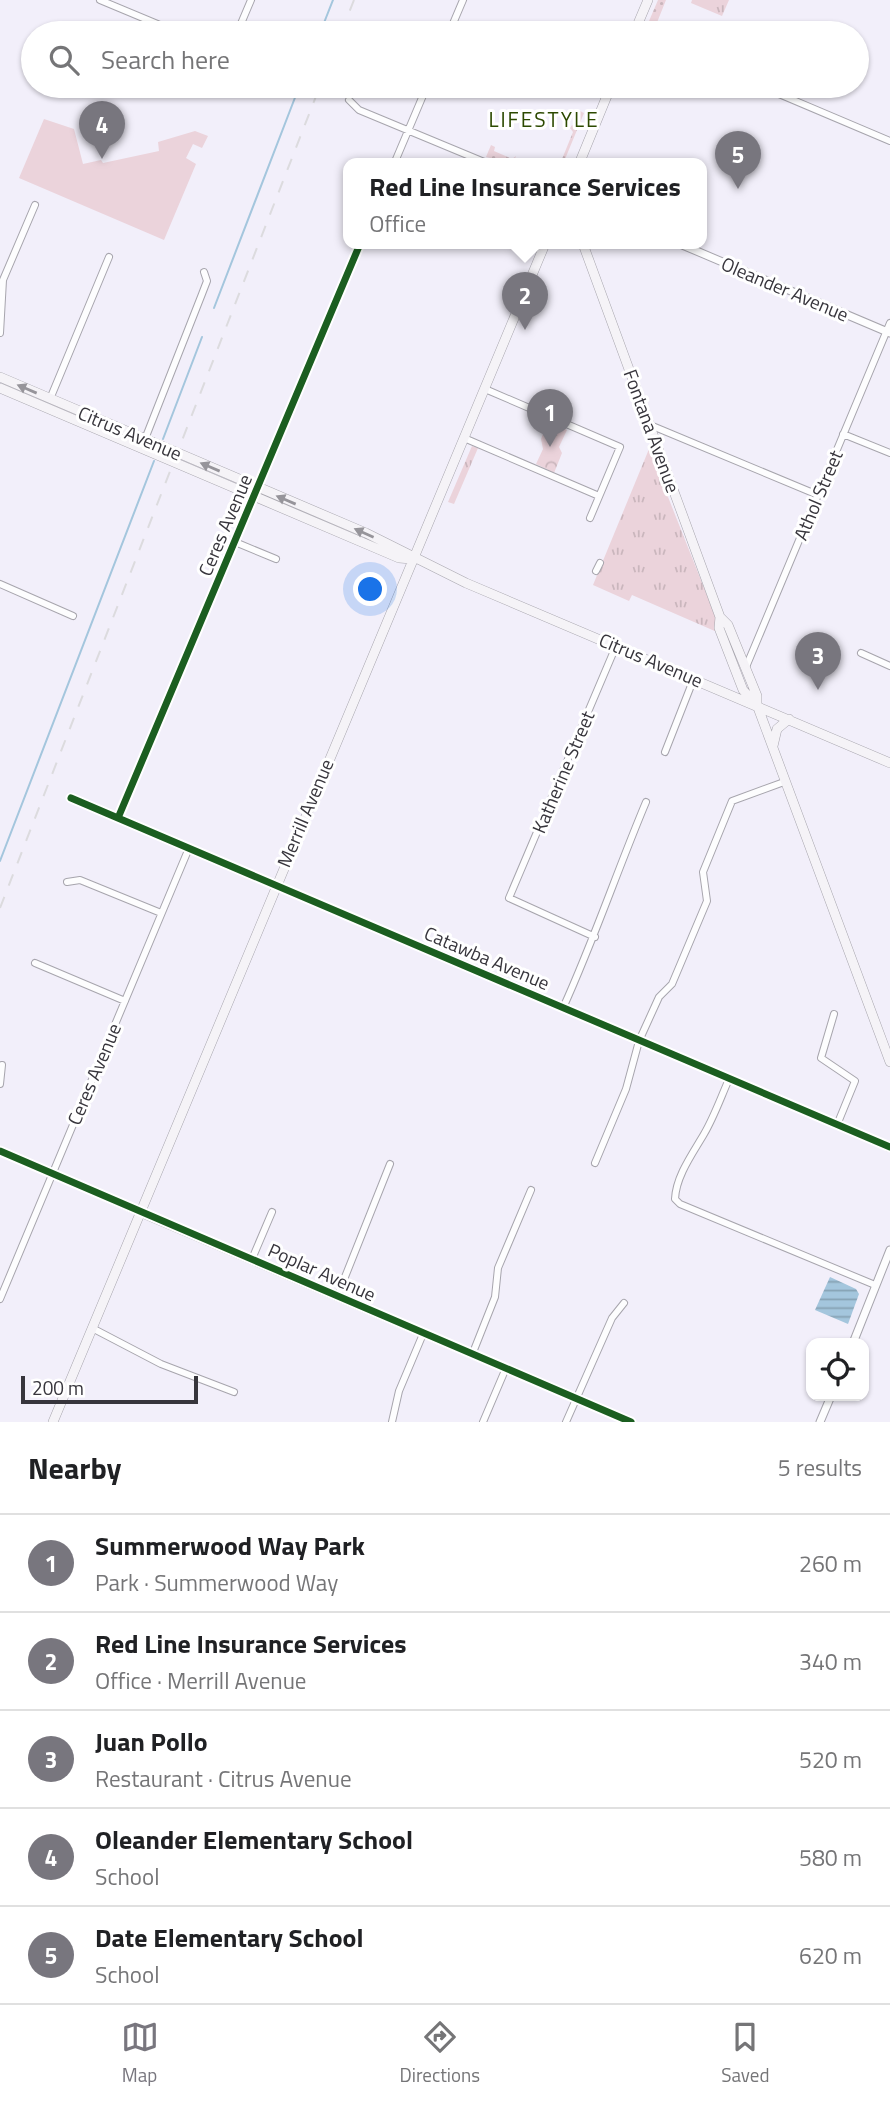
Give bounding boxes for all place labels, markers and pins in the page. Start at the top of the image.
pin: 4 [79,101,125,159]
pin: 5 [715,131,761,189]
pin: 2 [502,272,548,330]
pin: 1 [527,389,573,447]
pin: 3 [795,632,841,690]

